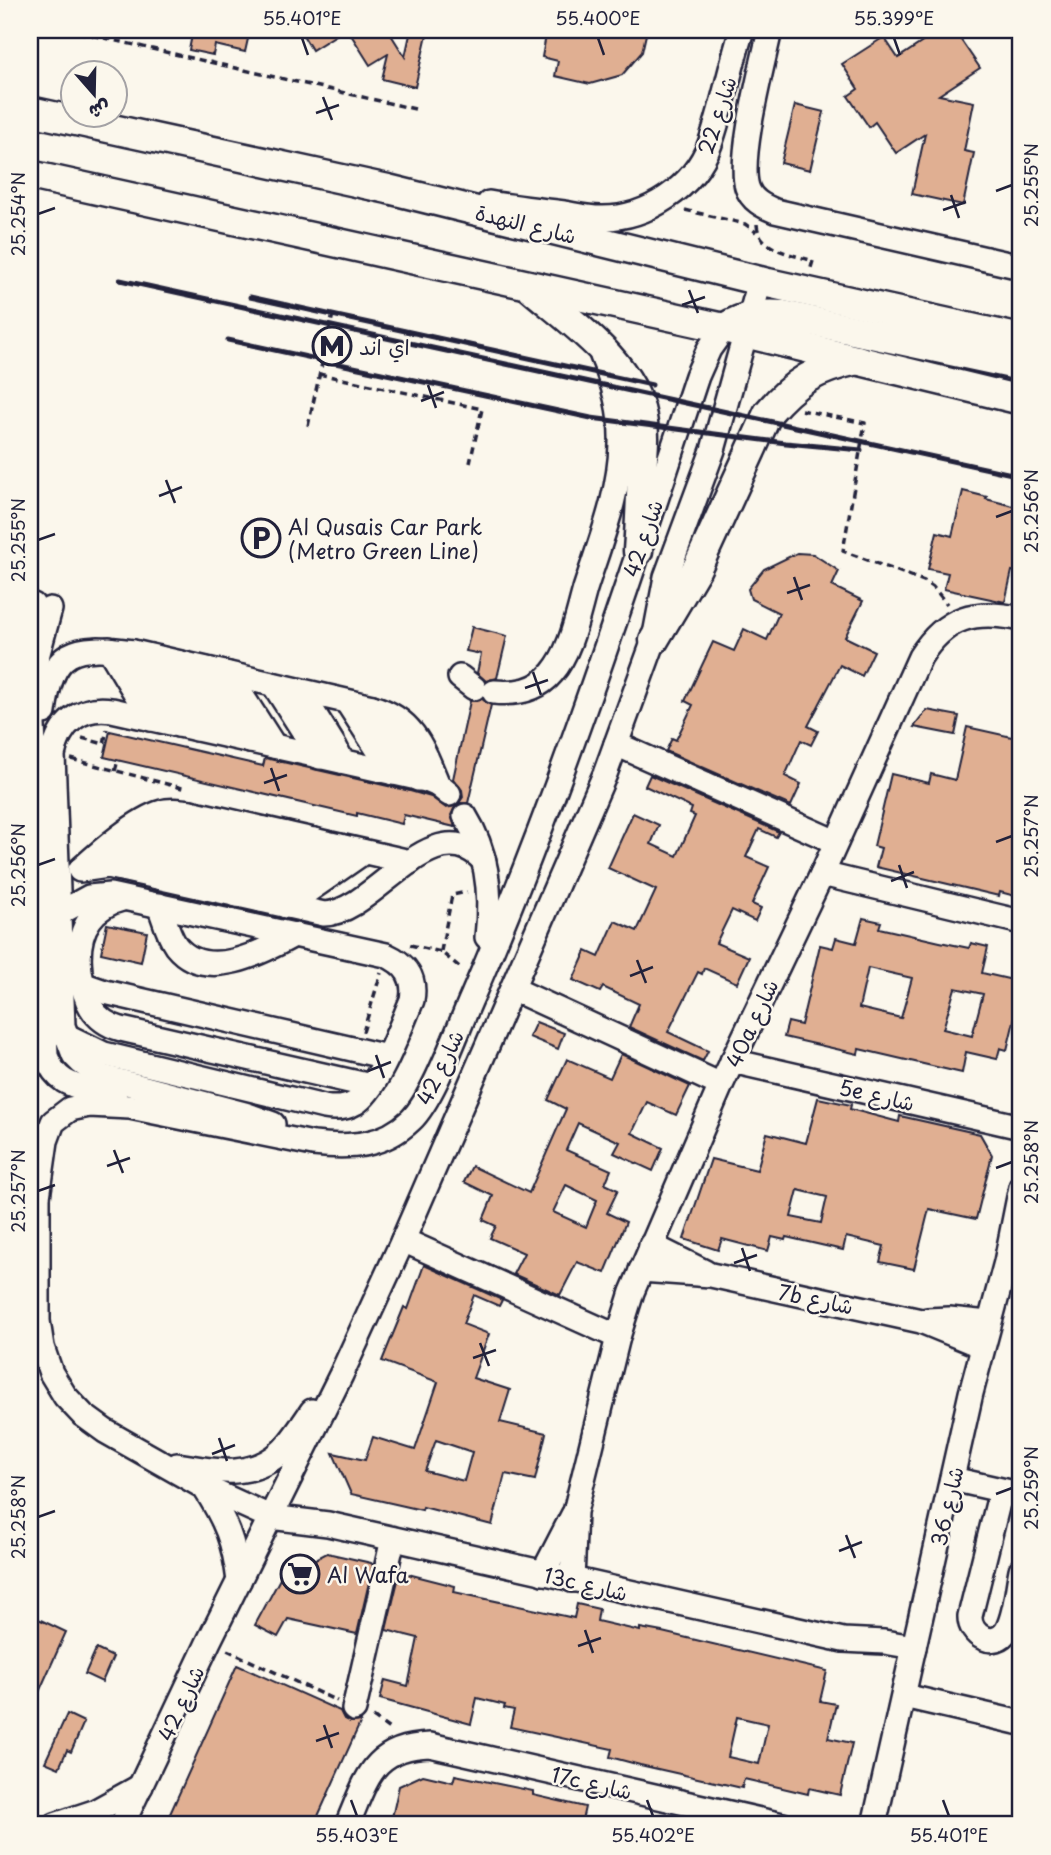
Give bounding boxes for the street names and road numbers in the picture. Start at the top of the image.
street label: شارع 22 [688,72,745,159]
street label: شارع النهدة [472,195,580,252]
street label: شارع 42 [614,495,671,581]
street label: 40a شارع [717,974,786,1073]
street label: شارع 42 [407,1024,472,1110]
street label: 5e شارع [836,1070,918,1119]
street label: 7b شارع [775,1274,856,1323]
street label: شارع 36 [921,1463,972,1549]
street label: 13c شارع [541,1558,631,1609]
street label: شارع 42 [149,1660,212,1747]
street label: 17c شارع [548,1757,636,1808]

